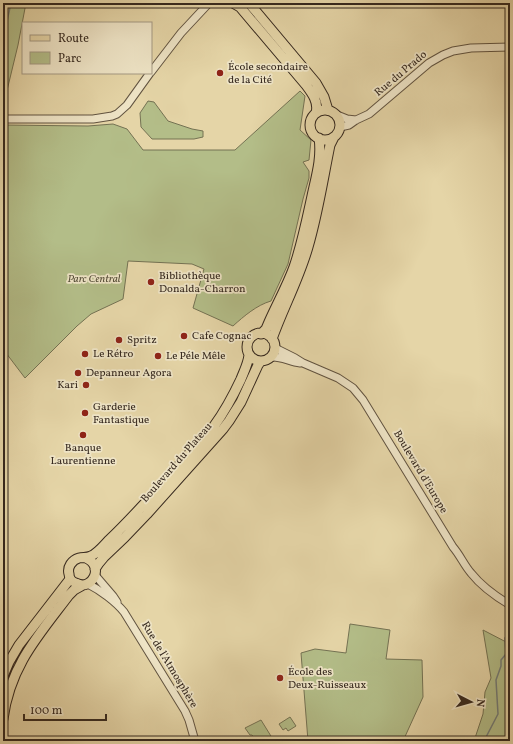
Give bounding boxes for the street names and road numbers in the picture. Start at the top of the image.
street label: Rue du Prado [372,48,431,100]
street label: Boulevard du Plateau [138,420,216,506]
street label: Boulevard d'Europe [389,428,451,516]
street label: Rue de l'Atmosphère [137,619,201,711]

